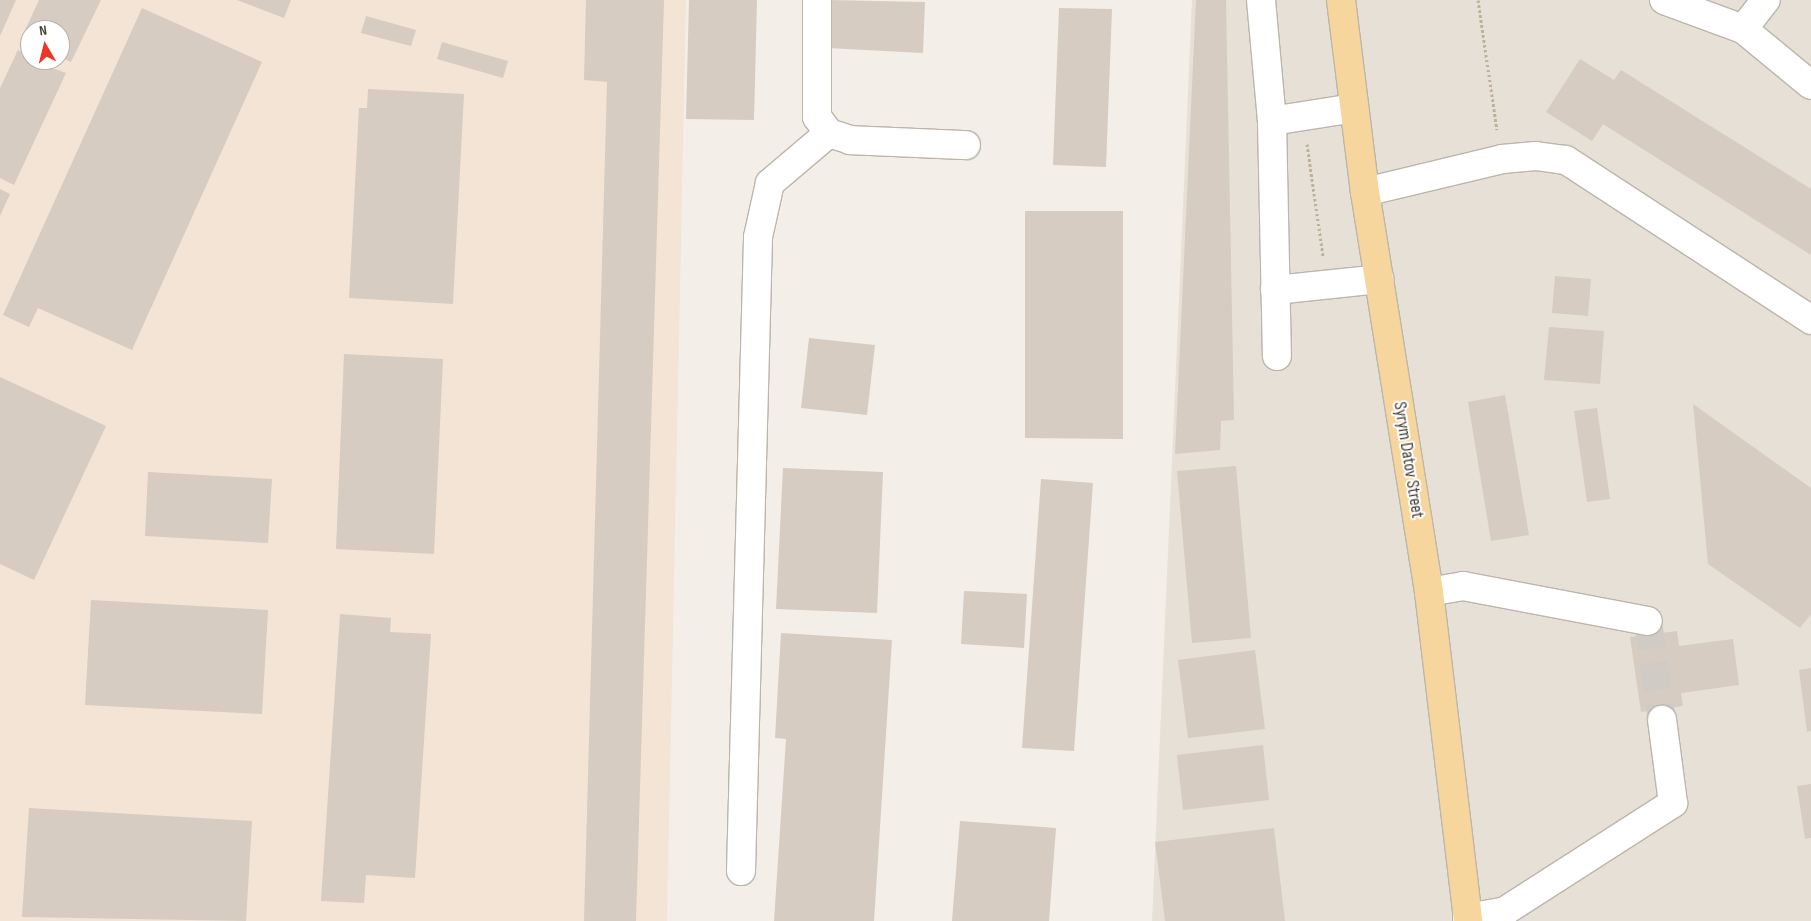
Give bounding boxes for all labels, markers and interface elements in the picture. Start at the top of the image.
north arrow [20,20,70,70]
text: N [38,22,48,40]
street label: Syrym Datov Street [1388,400,1428,520]

